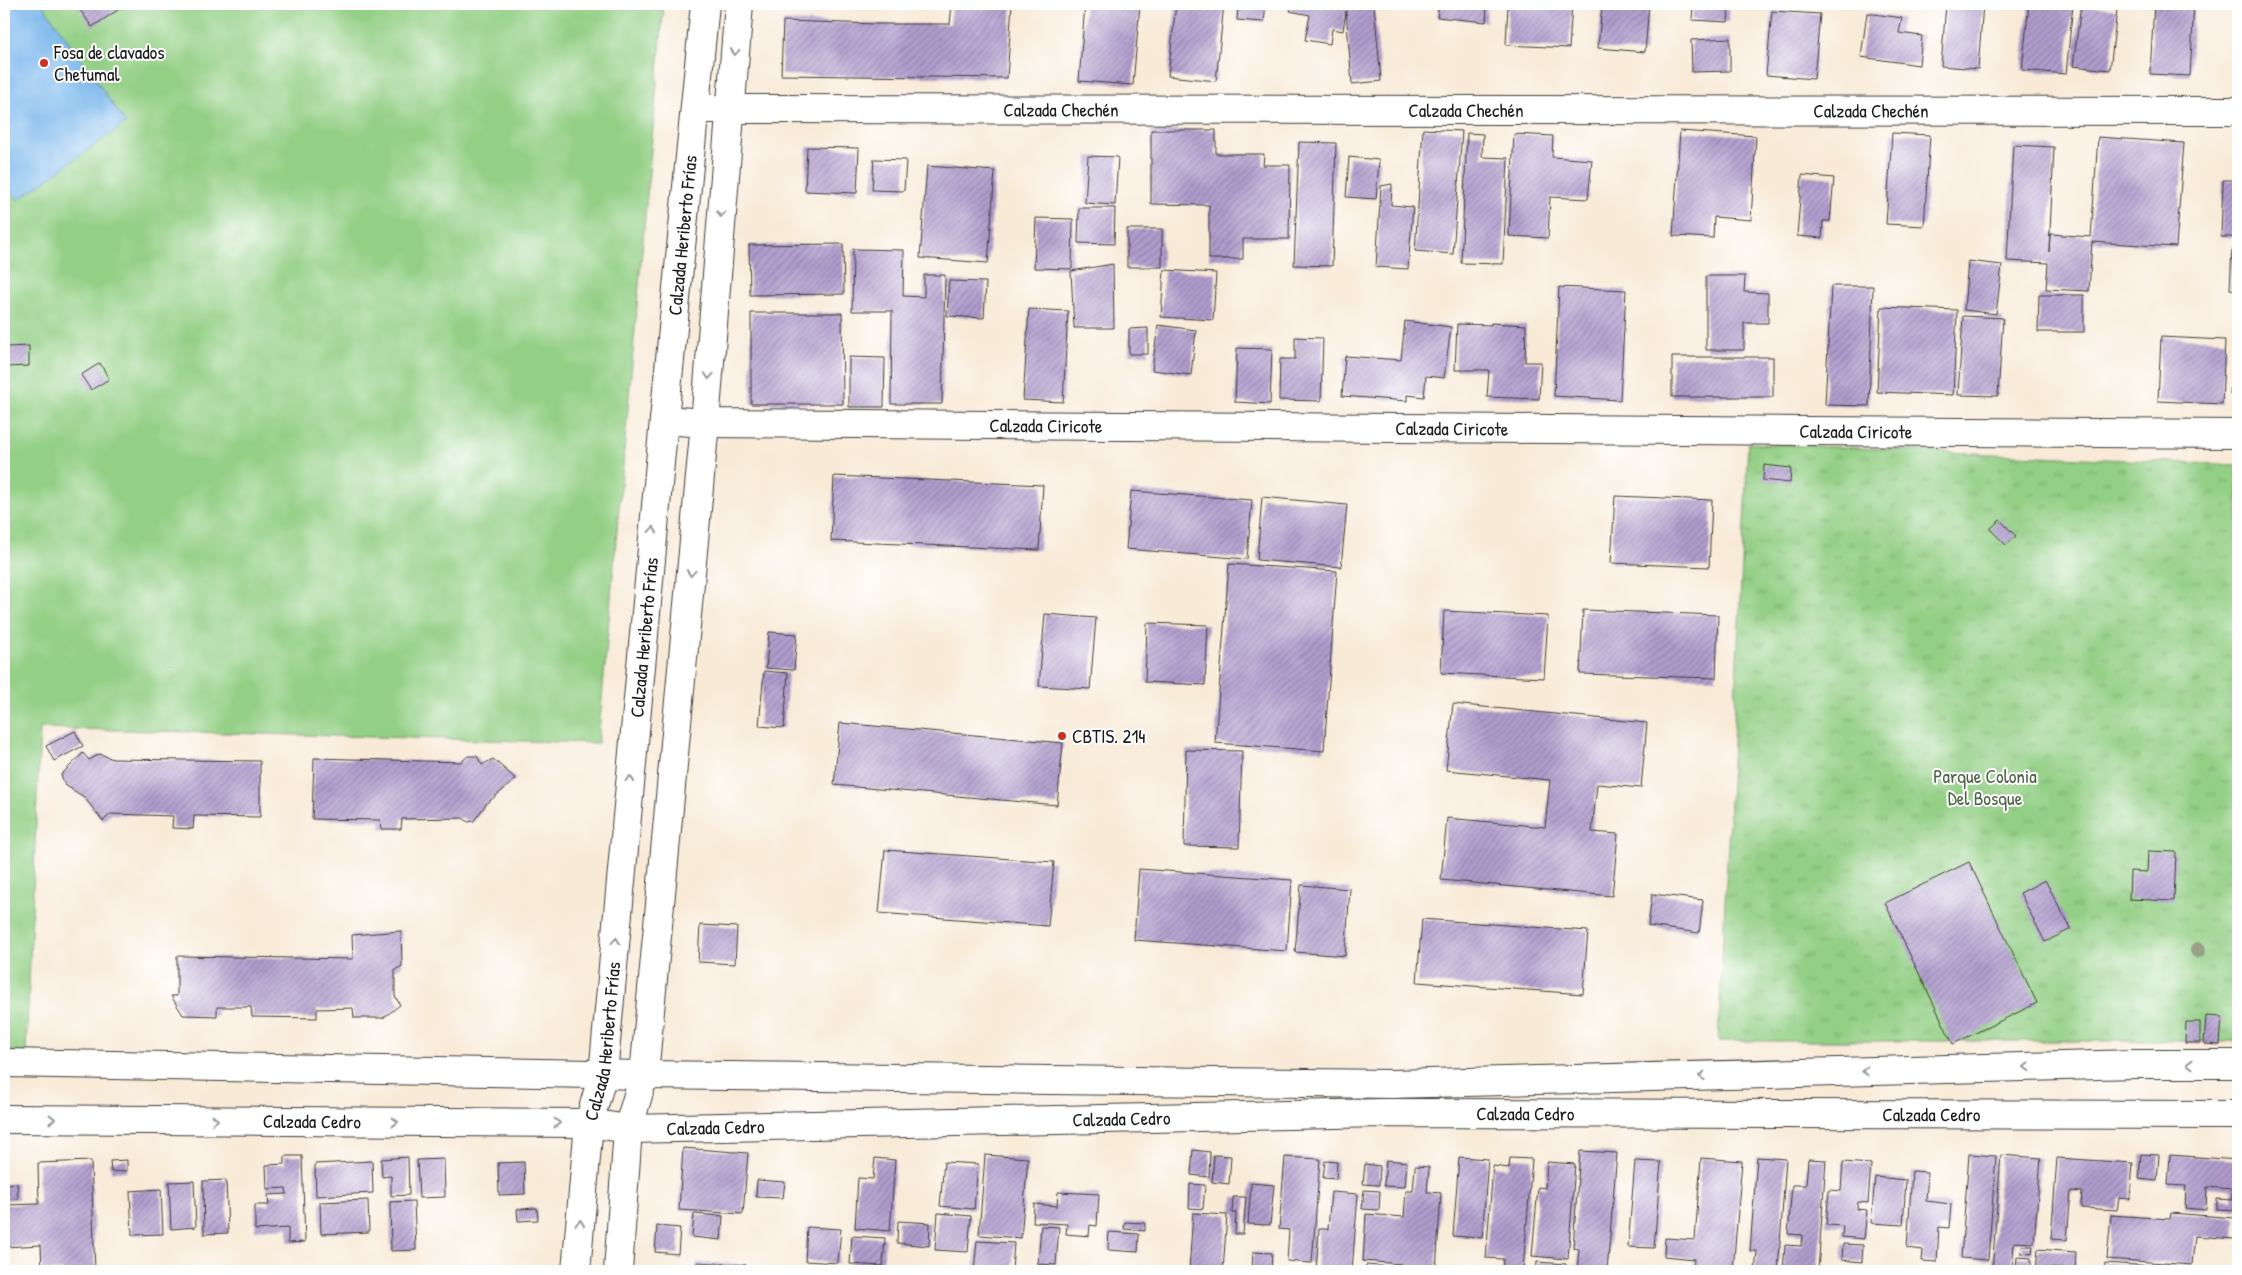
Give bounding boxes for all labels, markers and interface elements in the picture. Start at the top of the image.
place label: Fosa de clavados Chetumal [53,39,165,87]
one-way arrow [730,49,741,57]
marker: Fosa de clavados Chetumal [38,57,50,69]
street label: Calzada Chechén [1003,96,1119,123]
street label: Calzada Chechén [1408,97,1524,123]
street label: Calzada Chechén [1813,97,1929,124]
street label: Calzada Heriberto Frías [661,154,703,316]
one-way arrow [716,211,727,219]
one-way arrow [703,373,714,381]
street label: Calzada Ciricote [989,412,1103,439]
street label: Calzada Ciricote [1395,415,1509,442]
street label: Calzada Ciricote [1799,418,1913,445]
one-way arrow [648,526,659,534]
street label: Calzada Heriberto Frías [623,556,664,719]
one-way arrow [686,569,697,577]
place label: CBTIS. 214 [1072,723,1145,749]
marker: CBTIS. 214 [1056,730,1068,742]
park label: Parque Colonia Del Bosque [1933,763,2037,811]
one-way arrow [625,775,636,783]
one-way arrow [610,936,621,944]
street label: Calzada Heriberto Frías [577,960,626,1124]
one-way arrow [2185,1059,2193,1069]
one-way arrow [2023,1062,2030,1072]
one-way arrow [1860,1066,1868,1076]
one-way arrow [1698,1070,1706,1081]
street label: Calzada Cedro [1476,1100,1575,1126]
street label: Calzada Cedro [1882,1101,1981,1127]
street label: Calzada Cedro [1072,1104,1171,1133]
street label: Calzada Cedro [263,1108,362,1134]
street label: Calzada Cedro [666,1113,765,1141]
one-way arrow [49,1114,57,1124]
one-way arrow [212,1115,219,1125]
one-way arrow [391,1116,399,1127]
one-way arrow [554,1118,562,1128]
one-way arrow [574,1218,585,1226]

